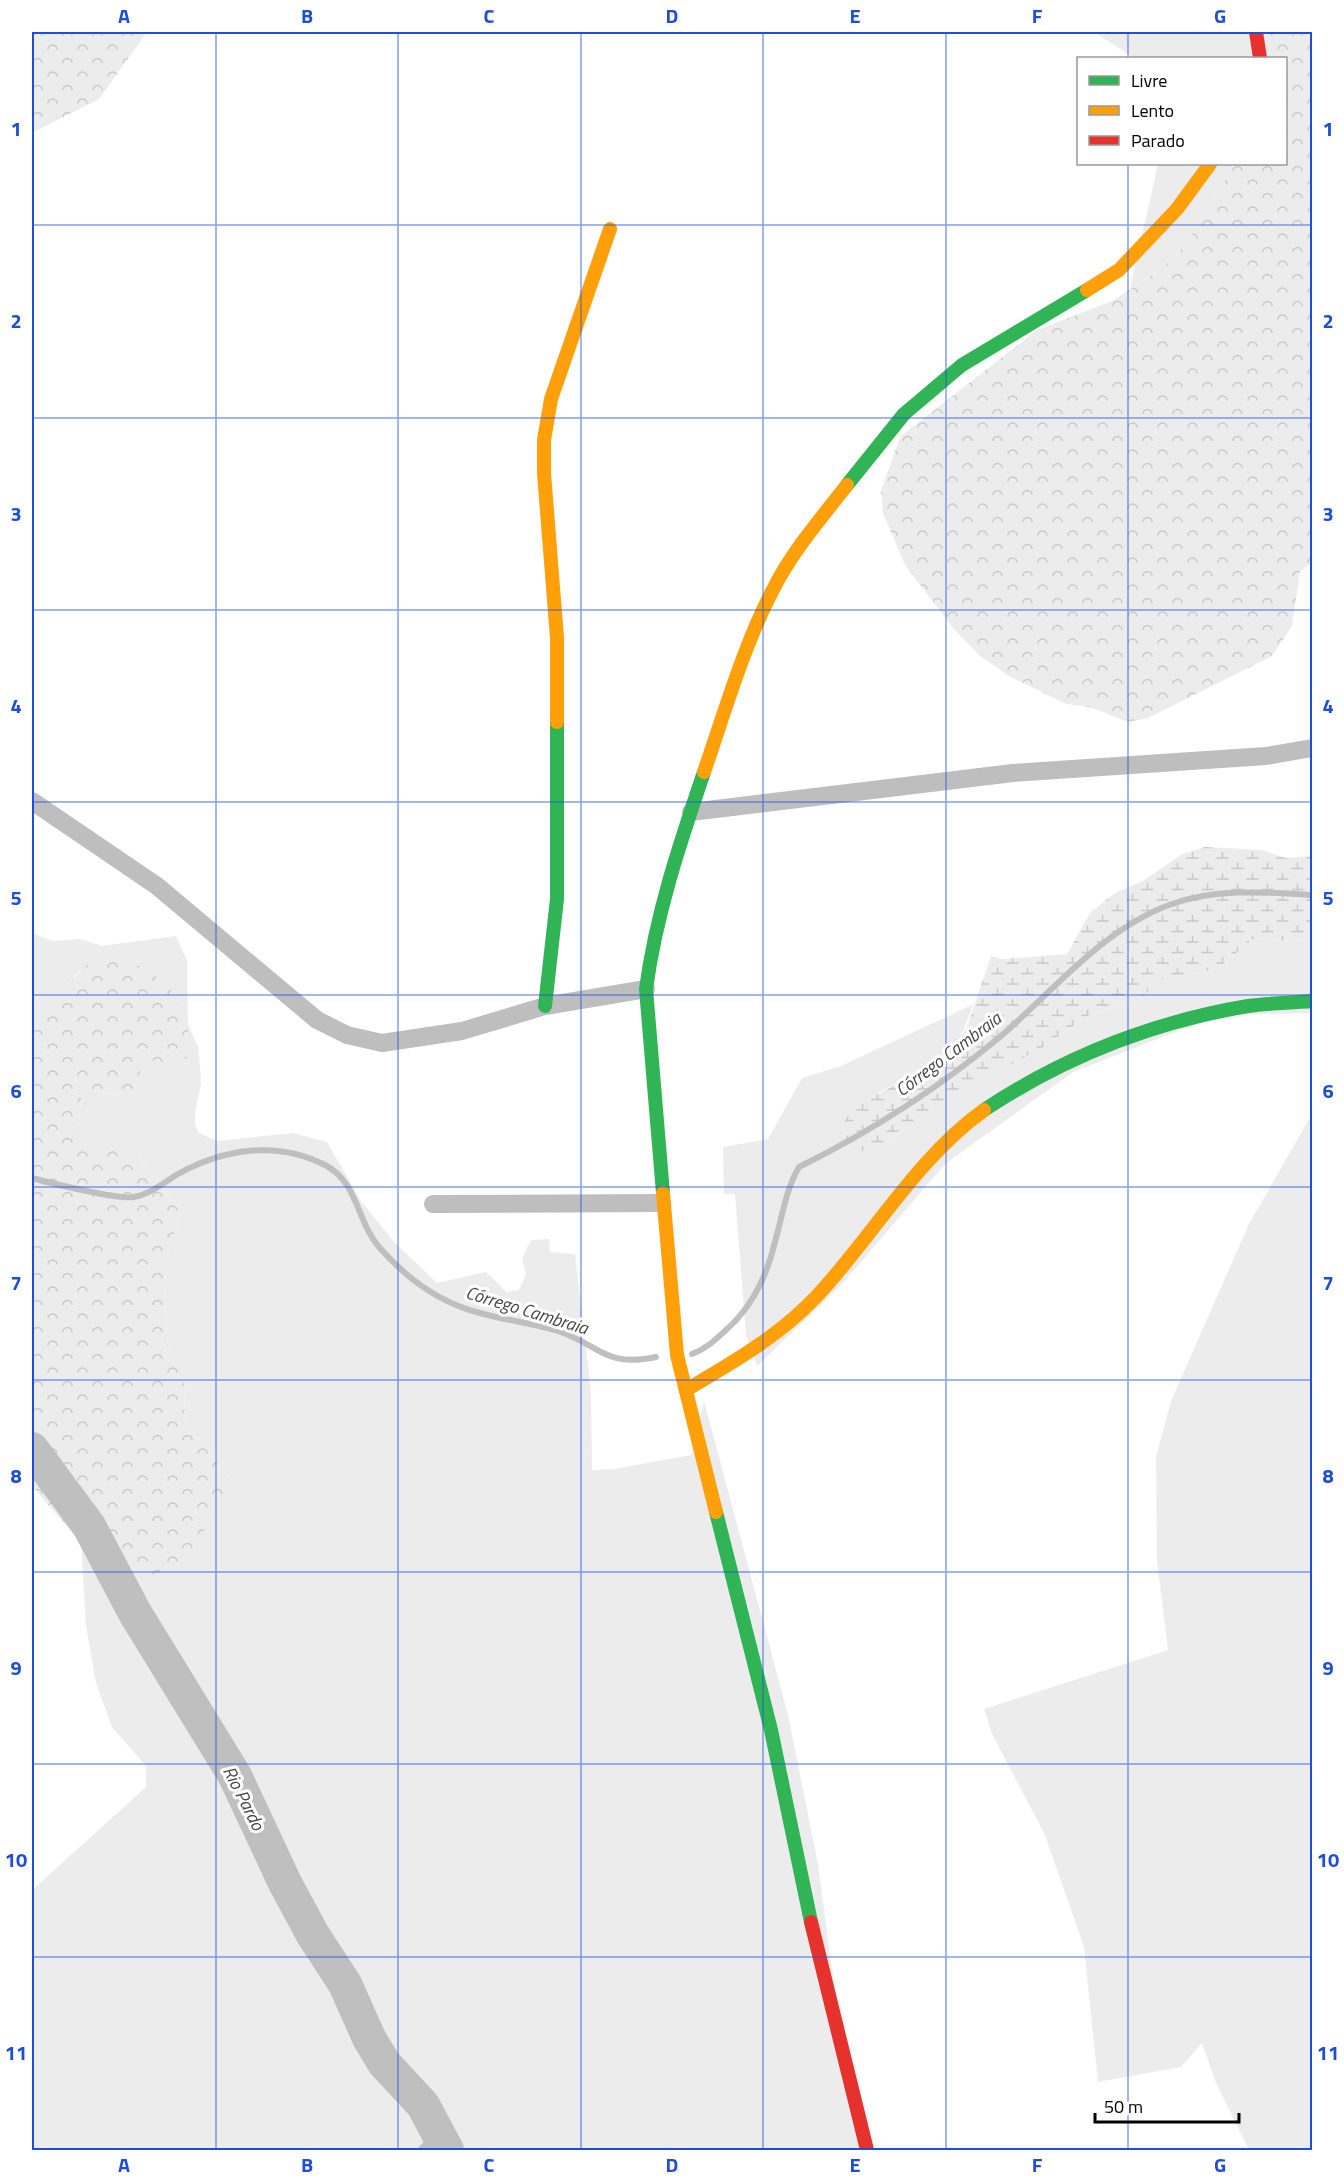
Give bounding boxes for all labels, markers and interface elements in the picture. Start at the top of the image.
text: A [118,0,130,31]
text: B [301,0,313,31]
text: C [484,0,495,31]
text: D [666,0,678,31]
text: E [849,0,861,31]
text: F [1032,0,1043,31]
text: G [1214,0,1226,31]
legend [1077,57,1287,165]
text: Livre [1131,67,1167,94]
text: Lento [1131,97,1174,124]
text: 1 [10,113,22,144]
text: 1 [1322,113,1334,144]
text: Parado [1131,127,1185,154]
text: 2 [10,305,22,336]
text: 2 [1322,305,1334,336]
text: 3 [10,498,22,529]
text: 3 [1322,498,1334,529]
text: 4 [10,690,22,721]
text: 4 [1322,690,1334,721]
text: 5 [10,882,22,913]
text: 5 [1322,882,1334,913]
water label: Córrego Cambraia [889,1005,1007,1103]
text: 6 [10,1075,22,1106]
text: 6 [1322,1075,1334,1106]
text: 7 [10,1267,22,1298]
text: 7 [1322,1267,1334,1298]
water label: Córrego Cambraia [463,1279,592,1342]
text: 8 [10,1460,22,1491]
text: 8 [1322,1460,1334,1491]
text: 9 [10,1652,22,1683]
text: 9 [1322,1652,1334,1683]
water label: Rio Pardo [216,1761,272,1836]
text: 10 [5,1844,27,1875]
text: 10 [1317,1844,1339,1875]
text: 11 [5,2037,27,2068]
text: 11 [1317,2037,1339,2068]
scale bar [1095,2086,1239,2124]
text: 50 m [1104,2093,1143,2120]
text: A [118,2149,130,2180]
text: B [301,2149,313,2180]
text: C [484,2149,495,2180]
text: D [666,2149,678,2180]
text: E [849,2149,861,2180]
text: F [1032,2149,1043,2180]
text: G [1214,2149,1226,2180]

